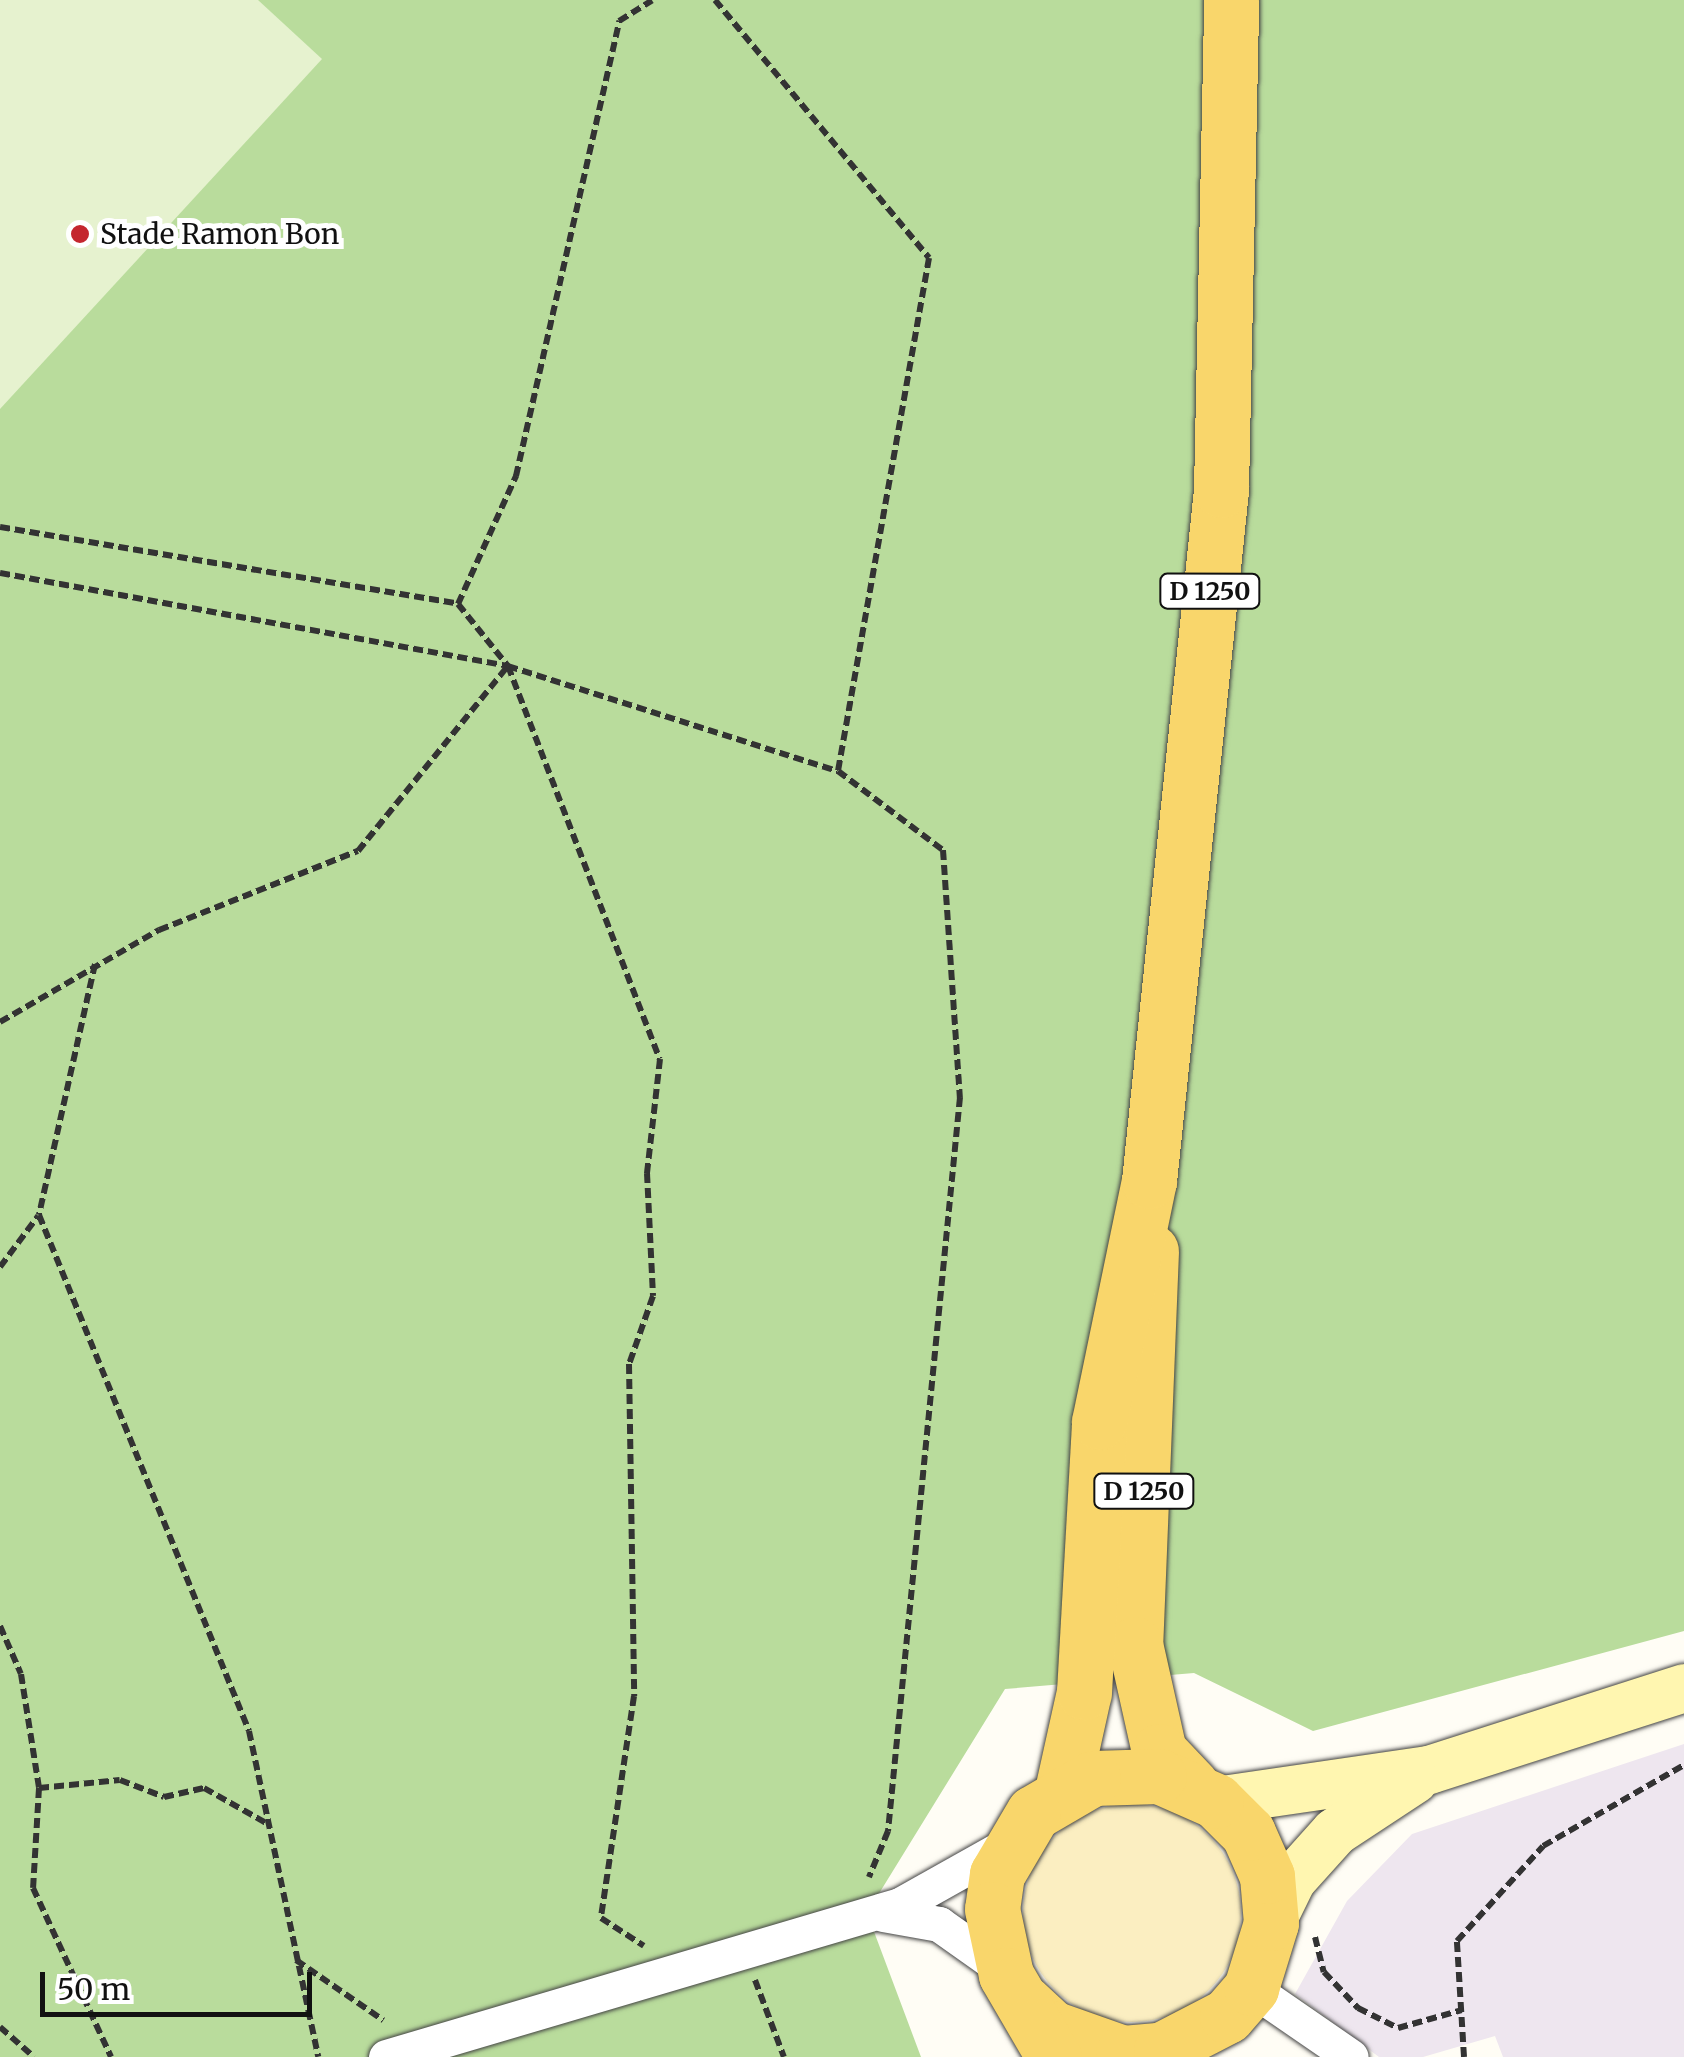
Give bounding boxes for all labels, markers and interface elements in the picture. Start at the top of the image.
place label: Stade Ramon Bon [100,217,339,251]
marker: Stade Ramon Bon [69,223,91,245]
road number: D 1250 [1158,571,1262,611]
road number: D 1250 [1092,1471,1196,1511]
scale bar [45,1952,318,2014]
text: 50 m [57,1970,130,2008]

